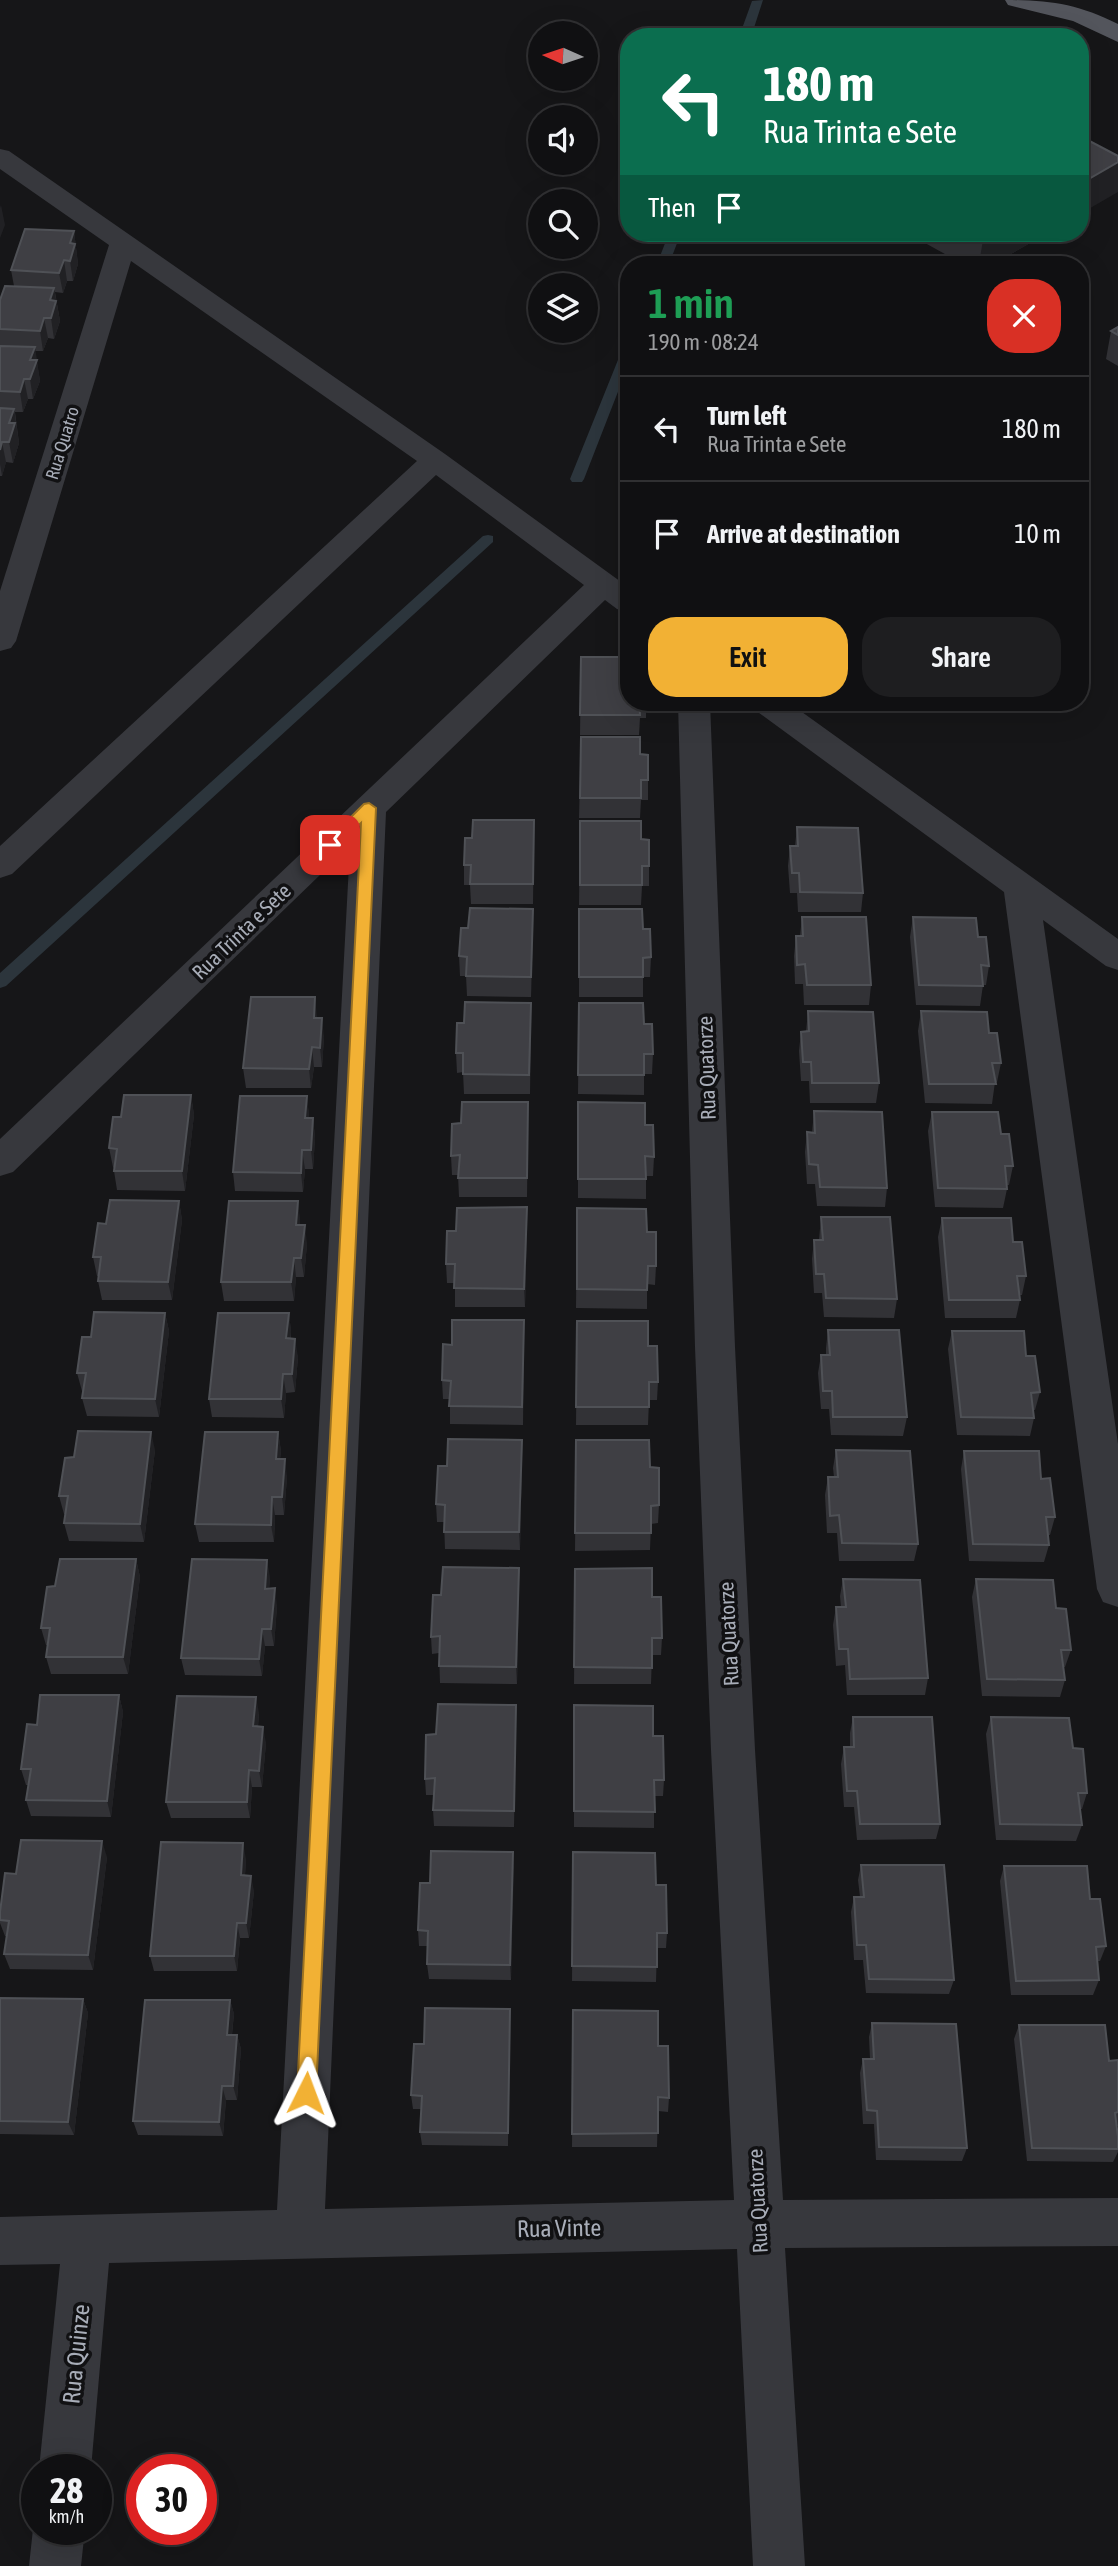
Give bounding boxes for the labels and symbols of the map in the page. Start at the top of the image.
north arrow [528,21,598,91]
street label: Rua Quatro [41,404,83,482]
pin [300,815,360,875]
street label: Rua Trinta e Sete [187,878,295,984]
street label: Rua Quatorze [692,1015,720,1121]
street label: Rua Quatorze [713,1581,743,1687]
position arrow [269,2056,343,2130]
street label: Rua Quatorze [742,2148,772,2254]
street label: Rua Vinte [517,2214,601,2242]
street label: Rua Quinze [57,2303,95,2405]
speed limit sign: 30 [126,2454,217,2545]

